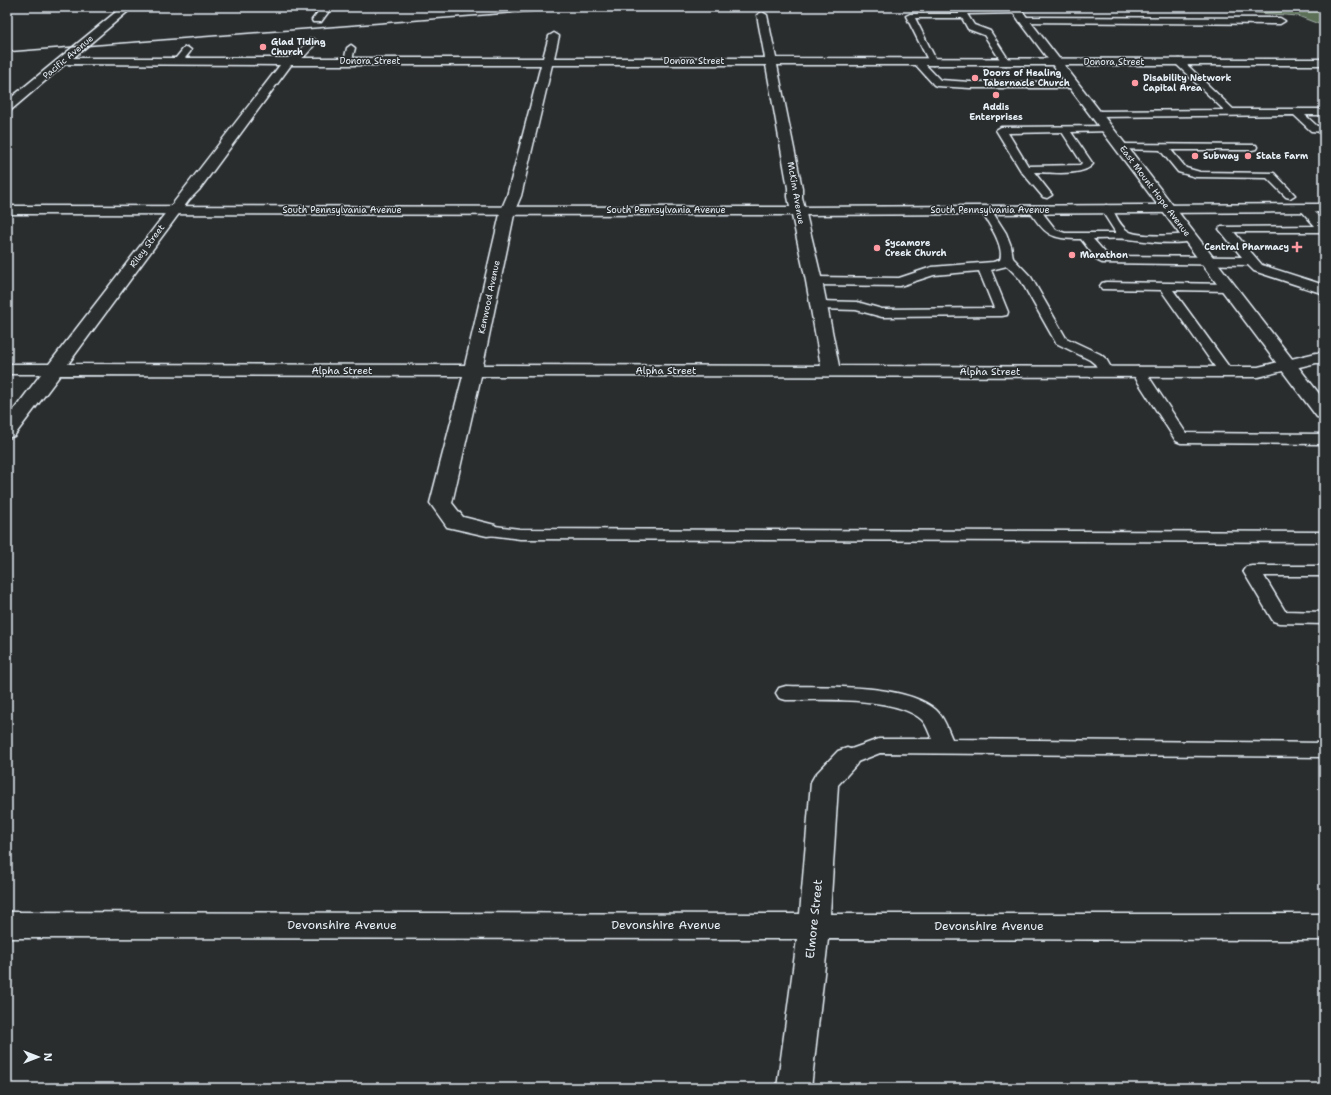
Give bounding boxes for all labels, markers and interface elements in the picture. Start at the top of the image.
street label: Pacific Avenue [40,32,96,82]
place label: Glad Tiding Church [271,36,326,58]
marker: Glad Tiding Church [258,42,268,52]
street label: Donora Street [340,55,401,67]
street label: Donora Street [664,55,725,67]
street label: Donora Street [1084,56,1145,68]
place label: Doors of Healing Tabernacle Church [983,67,1070,89]
place label: Disability Network Capital Area [1143,72,1231,94]
marker: Doors of Healing Tabernacle Church [970,73,980,83]
marker: Disability Network Capital Area [1130,78,1140,88]
marker: Addis Enterprises [991,90,1001,100]
place label: Addis Enterprises [969,101,1023,123]
street label: East Mount Hope Avenue [1117,143,1193,239]
place label: Subway [1203,150,1239,162]
place label: State Farm [1256,150,1309,162]
marker: Subway [1190,151,1200,161]
marker: State Farm [1243,151,1253,161]
street label: McKim Avenue [785,161,807,225]
street label: South Pennsylvania Avenue [282,204,402,216]
street label: South Pennsylvania Avenue [606,204,726,216]
street label: South Pennsylvania Avenue [930,204,1050,216]
street label: Riley Street [127,222,167,270]
place label: Sycamore Creek Church [885,237,947,259]
place label: Central Pharmacy [1204,241,1289,253]
marker: Central Pharmacy [1292,242,1302,252]
marker: Sycamore Creek Church [872,243,882,253]
place label: Marathon [1080,249,1128,261]
marker: Marathon [1067,250,1077,260]
street label: Kenwood Avenue [475,259,503,335]
street label: Alpha Street [312,364,373,377]
street label: Alpha Street [636,364,697,377]
street label: Alpha Street [960,365,1021,378]
street label: Elmore Street [802,879,826,959]
street label: Devonshire Avenue [287,917,397,933]
street label: Devonshire Avenue [611,917,721,933]
street label: Devonshire Avenue [934,918,1044,934]
north arrow [18,1037,58,1077]
text: N [40,1053,55,1062]

